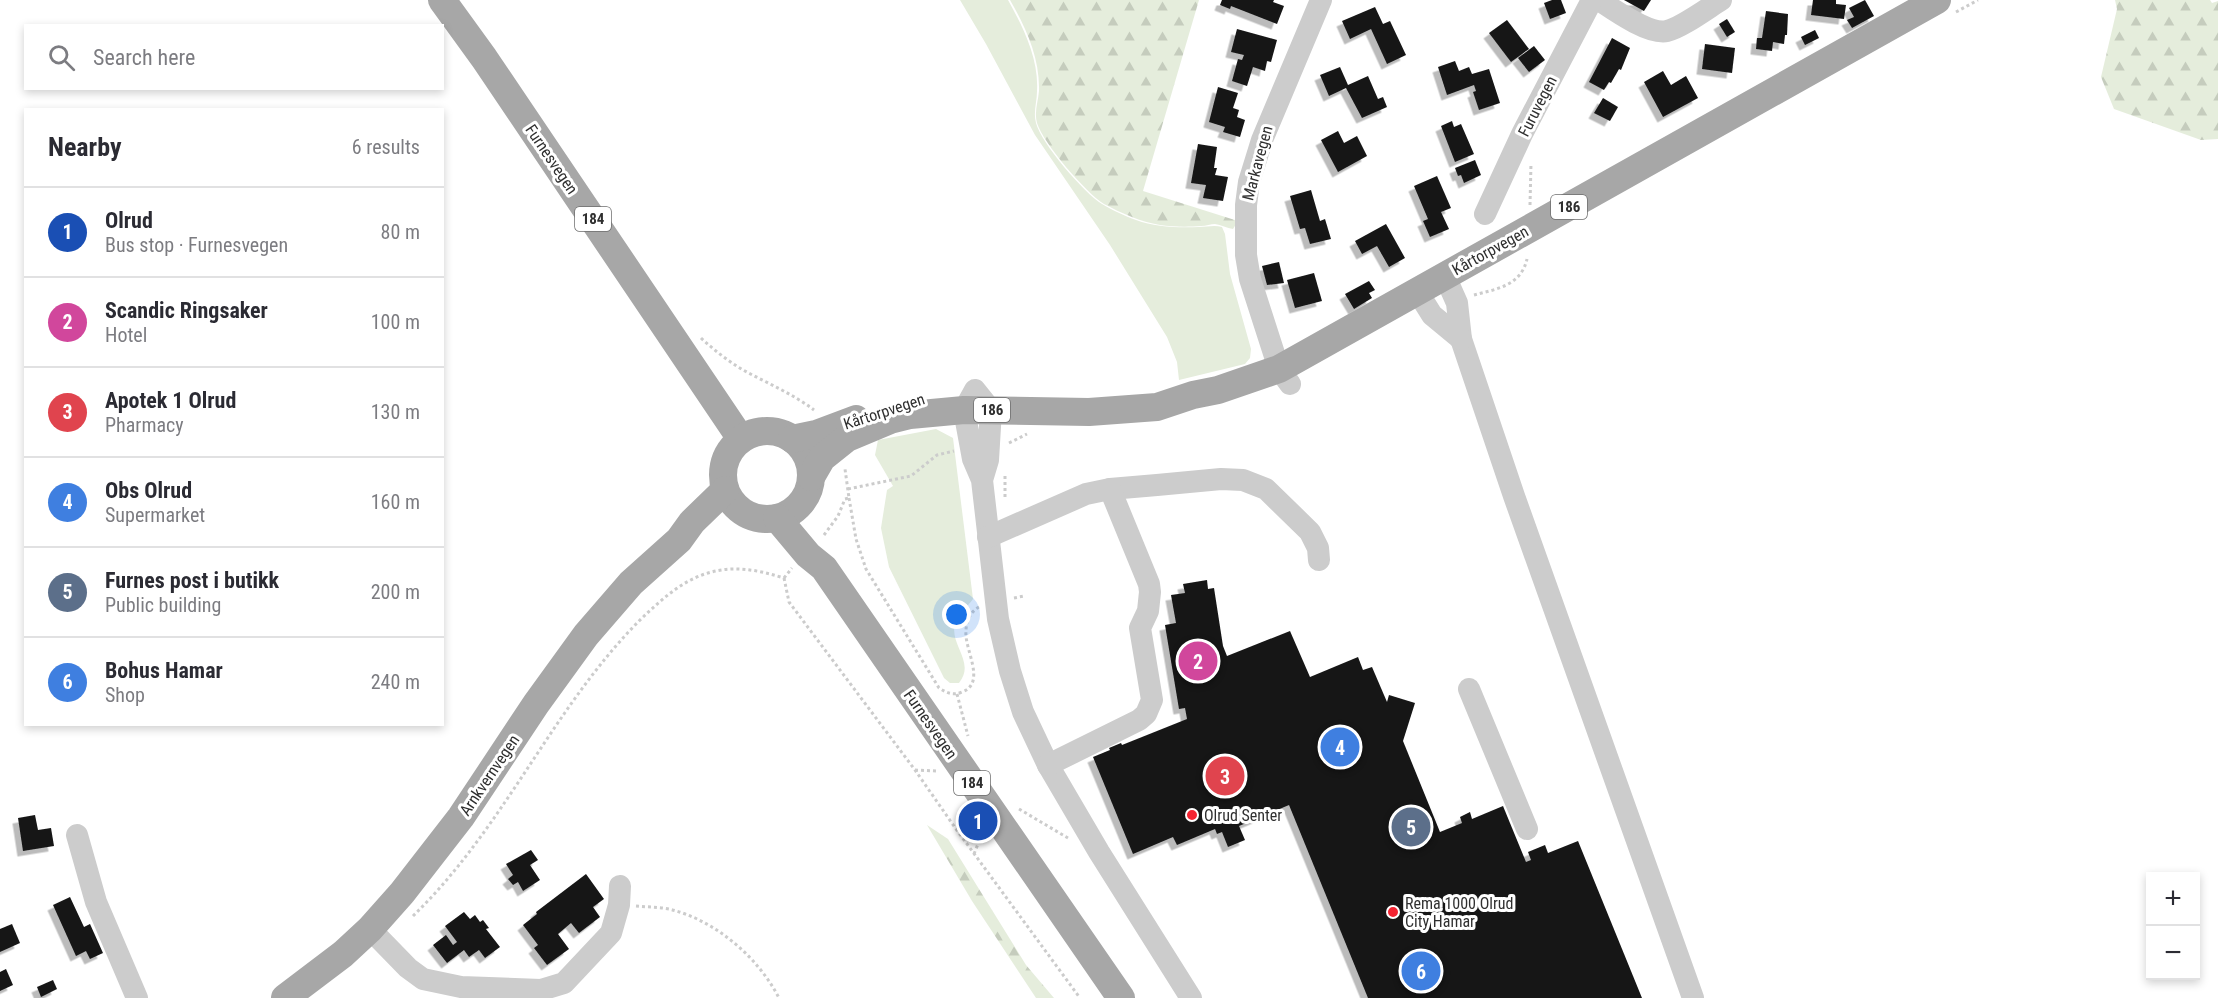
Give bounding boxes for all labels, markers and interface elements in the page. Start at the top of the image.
search box [24,24,444,90]
icon: search [45,41,78,74]
text: Search here [93,45,195,70]
street label: Furuvegen [1514,73,1561,140]
street label: Furnesvegen [521,121,582,198]
street label: Markavegen [1238,124,1277,203]
text: Nearby [48,132,122,162]
text: 6 results [352,135,420,159]
road number: 186 [1551,195,1587,219]
road number: 184 [575,207,611,231]
text: Olrud [105,208,153,233]
text: 1 [62,220,73,244]
text: 80 m [381,220,420,244]
street label: Kårtorpvegen [1449,222,1532,279]
text: Bus stop · Furnesvegen [105,233,288,257]
text: Scandic Ringsaker [105,298,268,323]
text: 2 [62,310,73,334]
text: 100 m [371,310,420,334]
text: Hotel [105,323,147,347]
text: Apotek 1 Olrud [105,388,236,413]
street label: Kårtorpvegen [841,389,927,434]
road number: 186 [974,398,1010,422]
text: 3 [62,400,73,424]
text: 130 m [371,400,420,424]
text: Pharmacy [105,413,184,437]
text: Obs Olrud [105,478,192,503]
text: 4 [62,490,73,514]
text: 160 m [371,490,420,514]
text: Supermarket [105,503,205,527]
text: Furnes post i butikk [105,568,279,593]
text: 5 [62,580,73,604]
text: 200 m [371,580,420,604]
text: Public building [105,593,221,617]
your location [942,600,971,629]
pin: 2 [1178,638,1218,684]
text: Bohus Hamar [105,658,223,683]
text: 6 [62,670,73,694]
text: 240 m [371,670,420,694]
text: Shop [105,683,145,707]
street label: Furnesvegen [900,686,961,763]
pin: 4 [1320,724,1360,770]
street label: Arnkvernvegen [455,731,523,819]
pin: 3 [1206,754,1244,798]
road number: 184 [954,771,990,795]
pin: 1 [958,798,998,844]
pin: 5 [1392,804,1430,850]
place label: Olrud Senter [1204,806,1282,825]
marker: Olrud Senter [1185,808,1199,822]
map controls [2146,872,2200,980]
button: + [2146,872,2200,926]
place label: Rema 1000 Olrud City Hamar [1405,894,1513,931]
marker: Rema 1000 Olrud City Hamar [1386,905,1400,919]
button: − [2146,926,2200,980]
pin: 6 [1402,948,1440,994]

